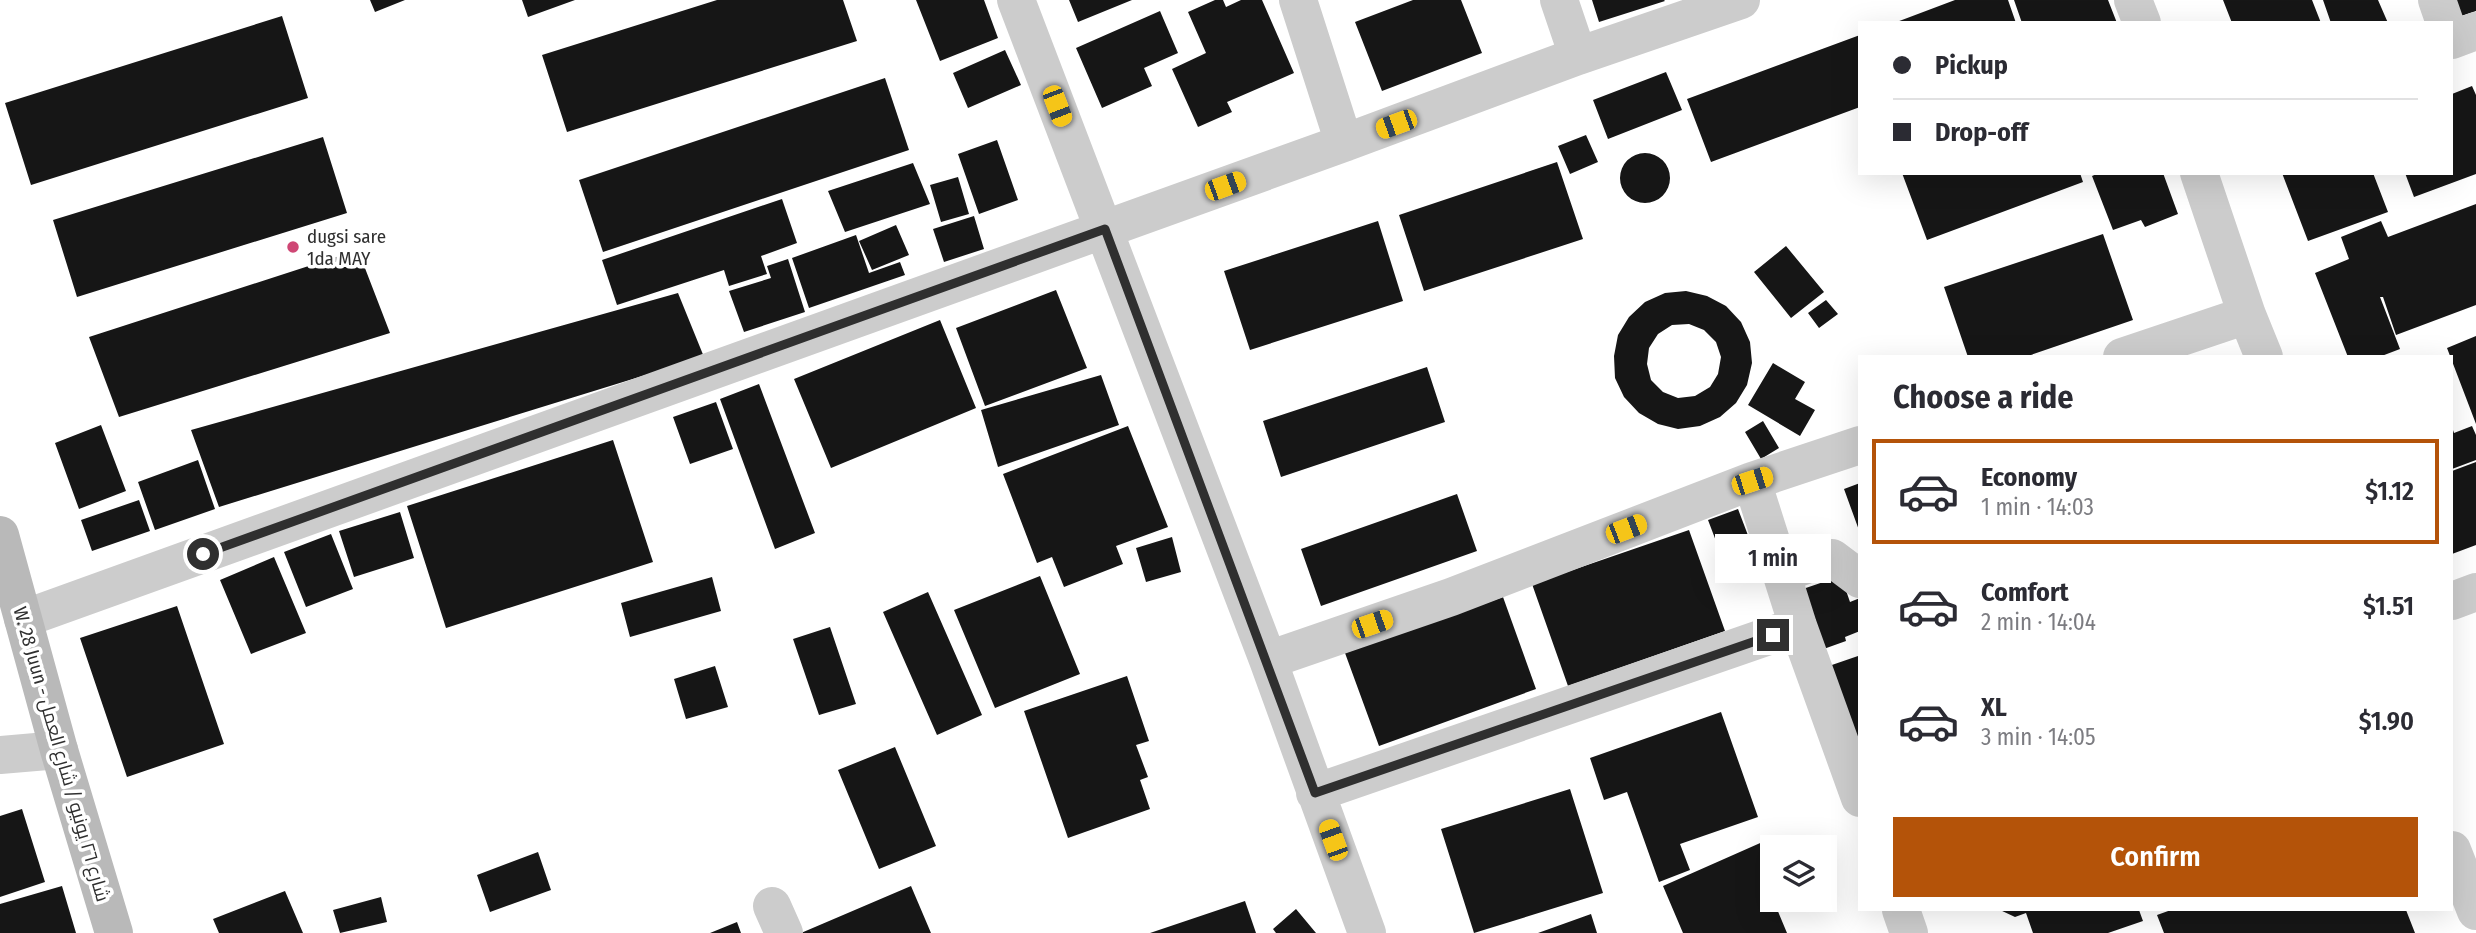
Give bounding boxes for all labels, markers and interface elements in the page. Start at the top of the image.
text: Pickup [1935,50,2008,81]
car [1040,83,1075,129]
car [1373,107,1420,141]
text: Drop-off [1935,117,2028,148]
car [1202,169,1249,203]
place label: dugsi sare 1da MAY [307,225,386,270]
marker: dugsi sare 1da MAY [285,239,301,255]
text: Choose a ride [1893,378,2074,416]
icon: car [1897,460,1960,523]
text: Economy [1981,462,2077,493]
car [1729,465,1776,497]
text: $1.12 [2365,476,2414,507]
text: 1 min · 14:03 [1981,493,2094,521]
car [1603,512,1650,546]
callout: 1 min [1715,534,1831,582]
route start [187,538,219,570]
text: 1 min [1748,544,1798,572]
icon: car [1897,575,1960,638]
text: Comfort [1981,577,2069,608]
text: $1.51 [2363,591,2414,622]
street label: W. 28 Juun - شارع ٢٦ يونيو / شارع العمل [6,604,115,905]
car [1349,607,1396,641]
text: 2 min · 14:04 [1981,608,2096,636]
route end [1757,619,1789,651]
icon: car [1897,690,1960,753]
text: XL [1981,692,2007,723]
text: $1.90 [2359,706,2414,737]
text: 3 min · 14:05 [1981,723,2096,751]
car [1316,817,1351,863]
button: Confirm [1893,817,2418,897]
map controls [1760,835,1837,912]
button: layers [1760,835,1837,912]

